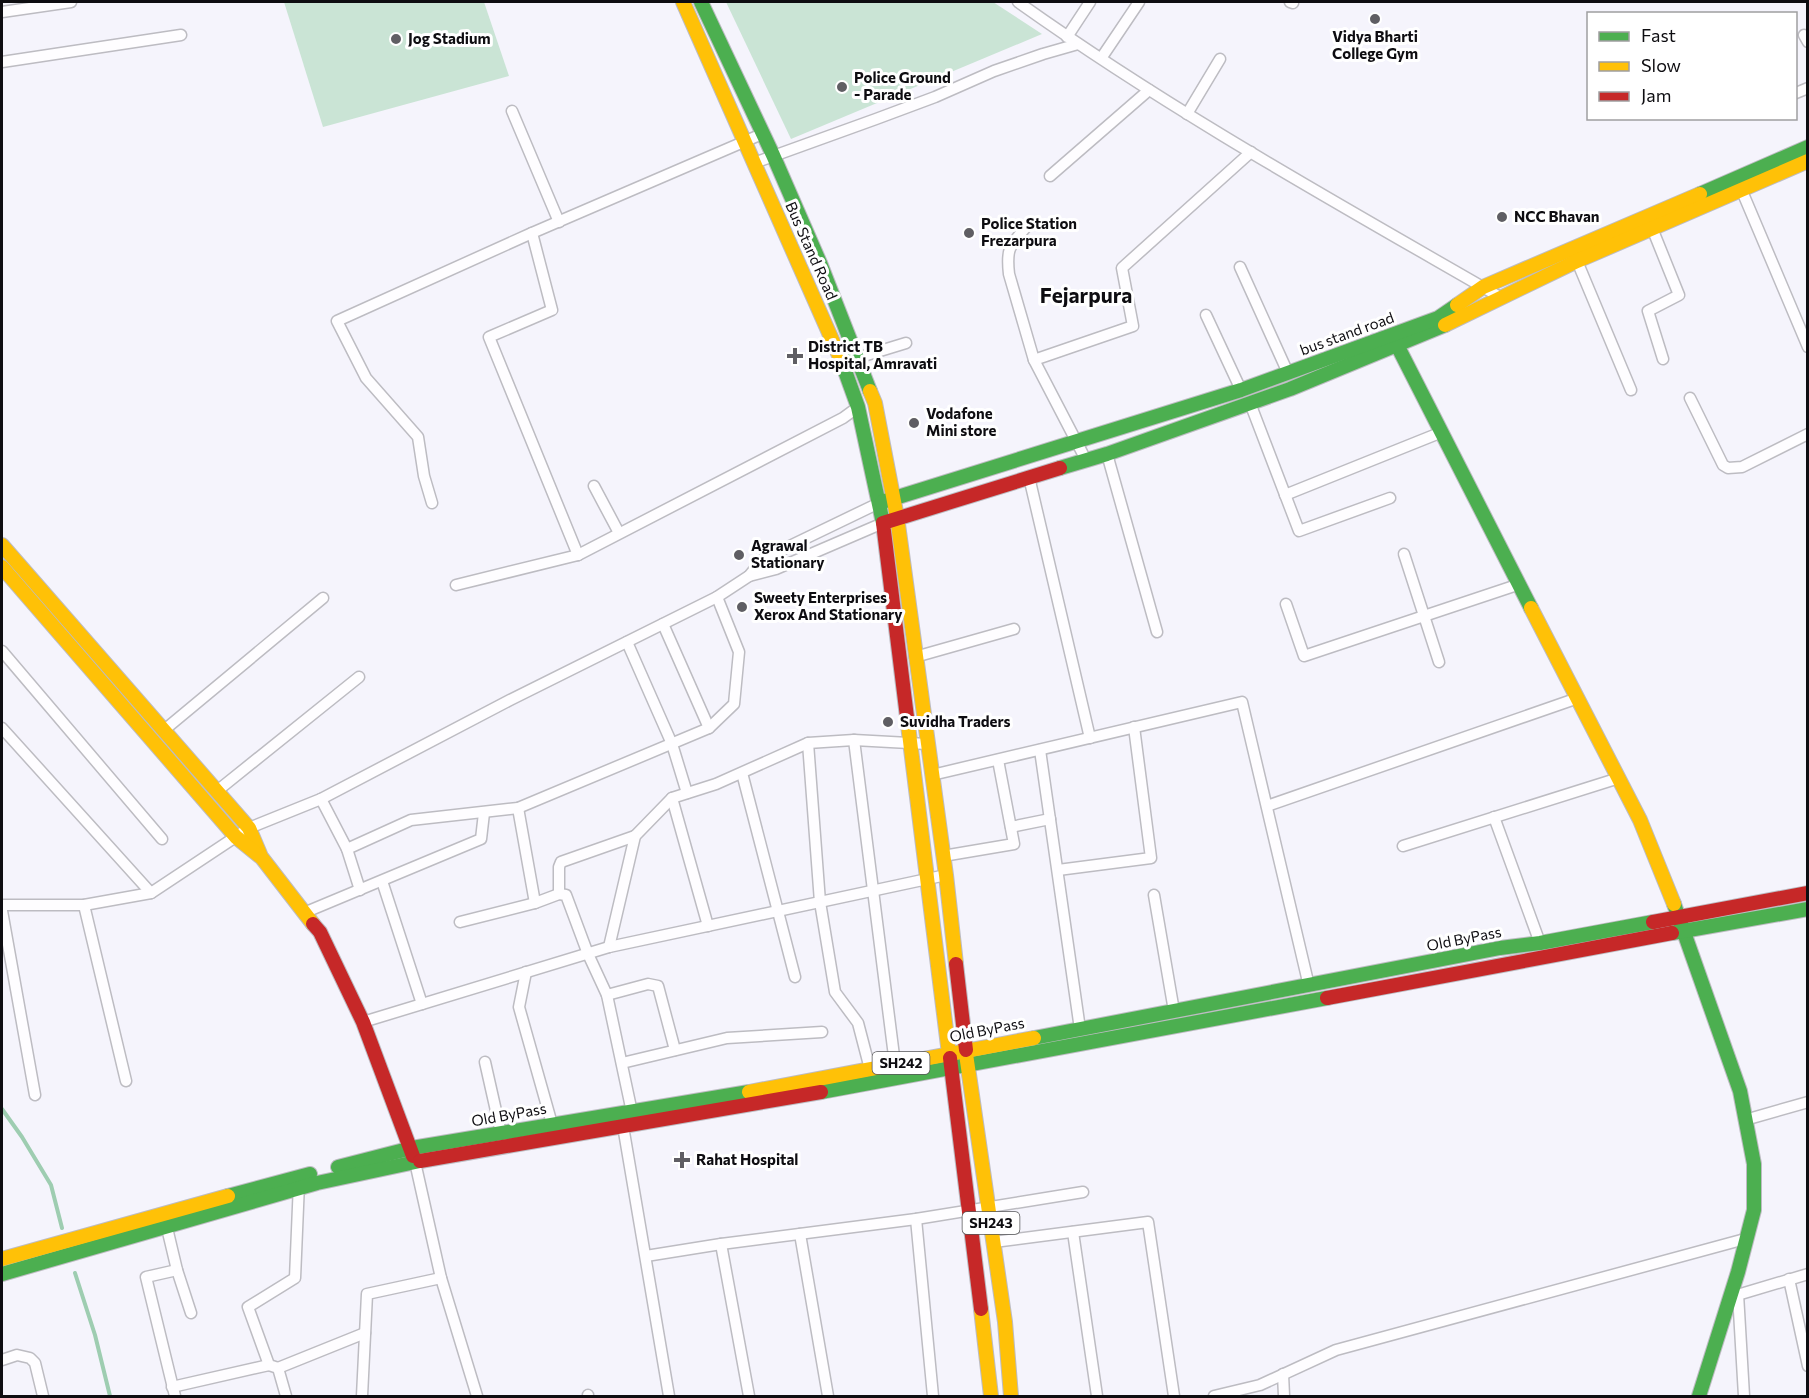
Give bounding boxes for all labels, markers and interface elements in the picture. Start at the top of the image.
marker: Vidya Bharti College Gym [1368,12,1382,26]
legend [1587,12,1797,120]
text: Fast [1641,24,1676,46]
place label: Vidya Bharti College Gym [1332,27,1418,62]
place label: Jog Stadium [408,29,491,47]
marker: Jog Stadium [389,32,403,46]
text: Slow [1641,54,1681,76]
place label: Police Ground - Parade [854,68,951,103]
marker: Police Ground - Parade [835,80,849,94]
text: Jam [1641,84,1671,106]
street label: Bus Stand Road [782,199,842,302]
place label: NCC Bhavan [1514,207,1600,225]
marker: NCC Bhavan [1495,210,1509,224]
place label: Police Station Frezarpura [981,214,1077,249]
marker: Police Station Frezarpura [962,226,976,240]
district label: Fejarpura [1040,282,1132,307]
street label: bus stand road [1297,308,1396,358]
place label: District TB Hospital, Amravati [808,337,937,372]
marker: District TB Hospital, Amravati [786,347,804,365]
place label: Vodafone Mini store [926,404,996,439]
marker: Vodafone Mini store [907,416,921,430]
place label: Agrawal Stationary [751,536,825,571]
marker: Agrawal Stationary [732,548,746,562]
place label: Sweety Enterprises Xerox And Stationary [754,588,903,623]
marker: Sweety Enterprises Xerox And Stationary [735,600,749,614]
place label: Suvidha Traders [900,712,1010,730]
marker: Suvidha Traders [881,715,895,729]
street label: Old ByPass [1425,922,1503,954]
street label: Old ByPass [948,1013,1026,1045]
road number: SH242 [872,1052,930,1074]
street label: Old ByPass [470,1099,548,1129]
place label: Rahat Hospital [696,1150,798,1168]
marker: Rahat Hospital [673,1151,691,1169]
road number: SH243 [962,1212,1020,1234]

